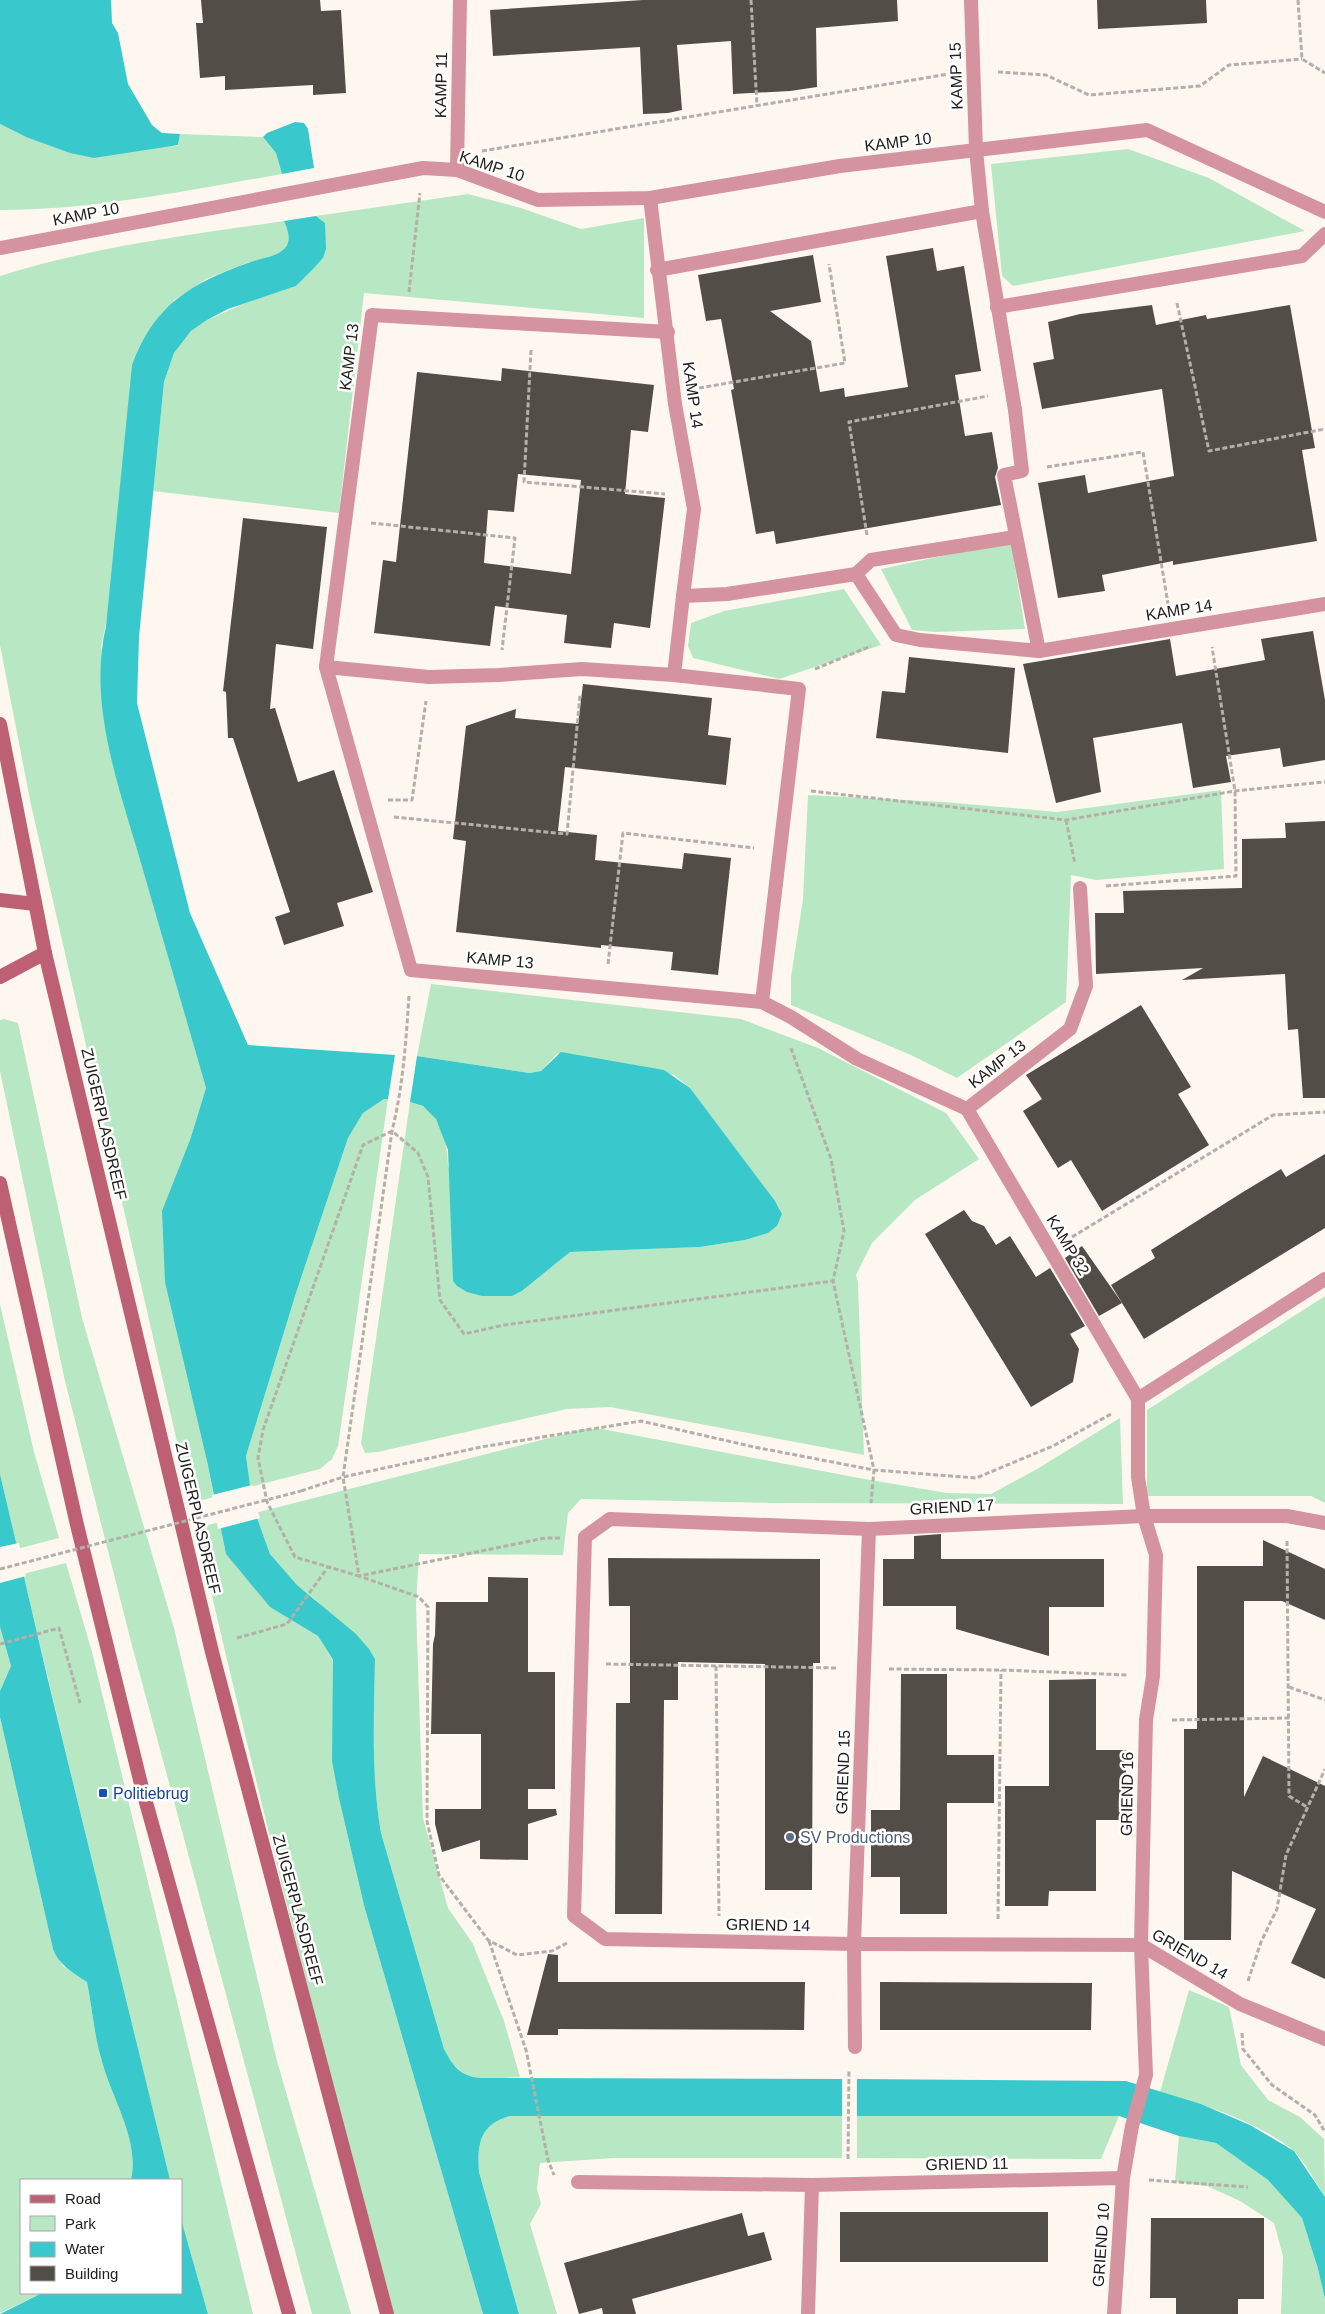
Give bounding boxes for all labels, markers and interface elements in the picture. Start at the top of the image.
street label: KAMP 15 [946,42,966,110]
street label: KAMP 11 [432,52,450,118]
street label: KAMP 10 [864,129,933,155]
street label: KAMP 10 [457,148,527,185]
street label: KAMP 10 [51,199,121,229]
street label: KAMP 13 [336,322,362,391]
street label: KAMP 14 [680,360,706,430]
street label: KAMP 14 [1144,596,1214,624]
street label: KAMP 13 [466,949,534,971]
street label: KAMP 13 [965,1037,1029,1091]
street label: ZUIGERPLASDREEF [78,1046,130,1202]
street label: KAMP 32 [1043,1212,1093,1278]
street label: ZUIGERPLASDREEF [172,1440,224,1596]
street label: GRIEND 17 [909,1496,995,1518]
street label: GRIEND 15 [833,1729,853,1815]
street label: GRIEND 16 [1118,1752,1136,1836]
place label: Politiebrug [113,1785,189,1802]
marker: Politiebrug [97,1787,109,1799]
place label: SV Productions [800,1829,910,1846]
marker: SV Productions [784,1831,796,1843]
street label: ZUIGERPLASDREEF [270,1833,326,1988]
street label: GRIEND 14 [726,1916,810,1934]
street label: GRIEND 14 [1149,1926,1231,1983]
street label: GRIEND 11 [925,2155,1009,2173]
legend [20,2179,182,2294]
text: Road [65,2190,101,2207]
street label: GRIEND 10 [1090,2202,1112,2288]
text: Park [65,2215,96,2232]
text: Water [65,2240,104,2257]
text: Building [65,2265,118,2282]

